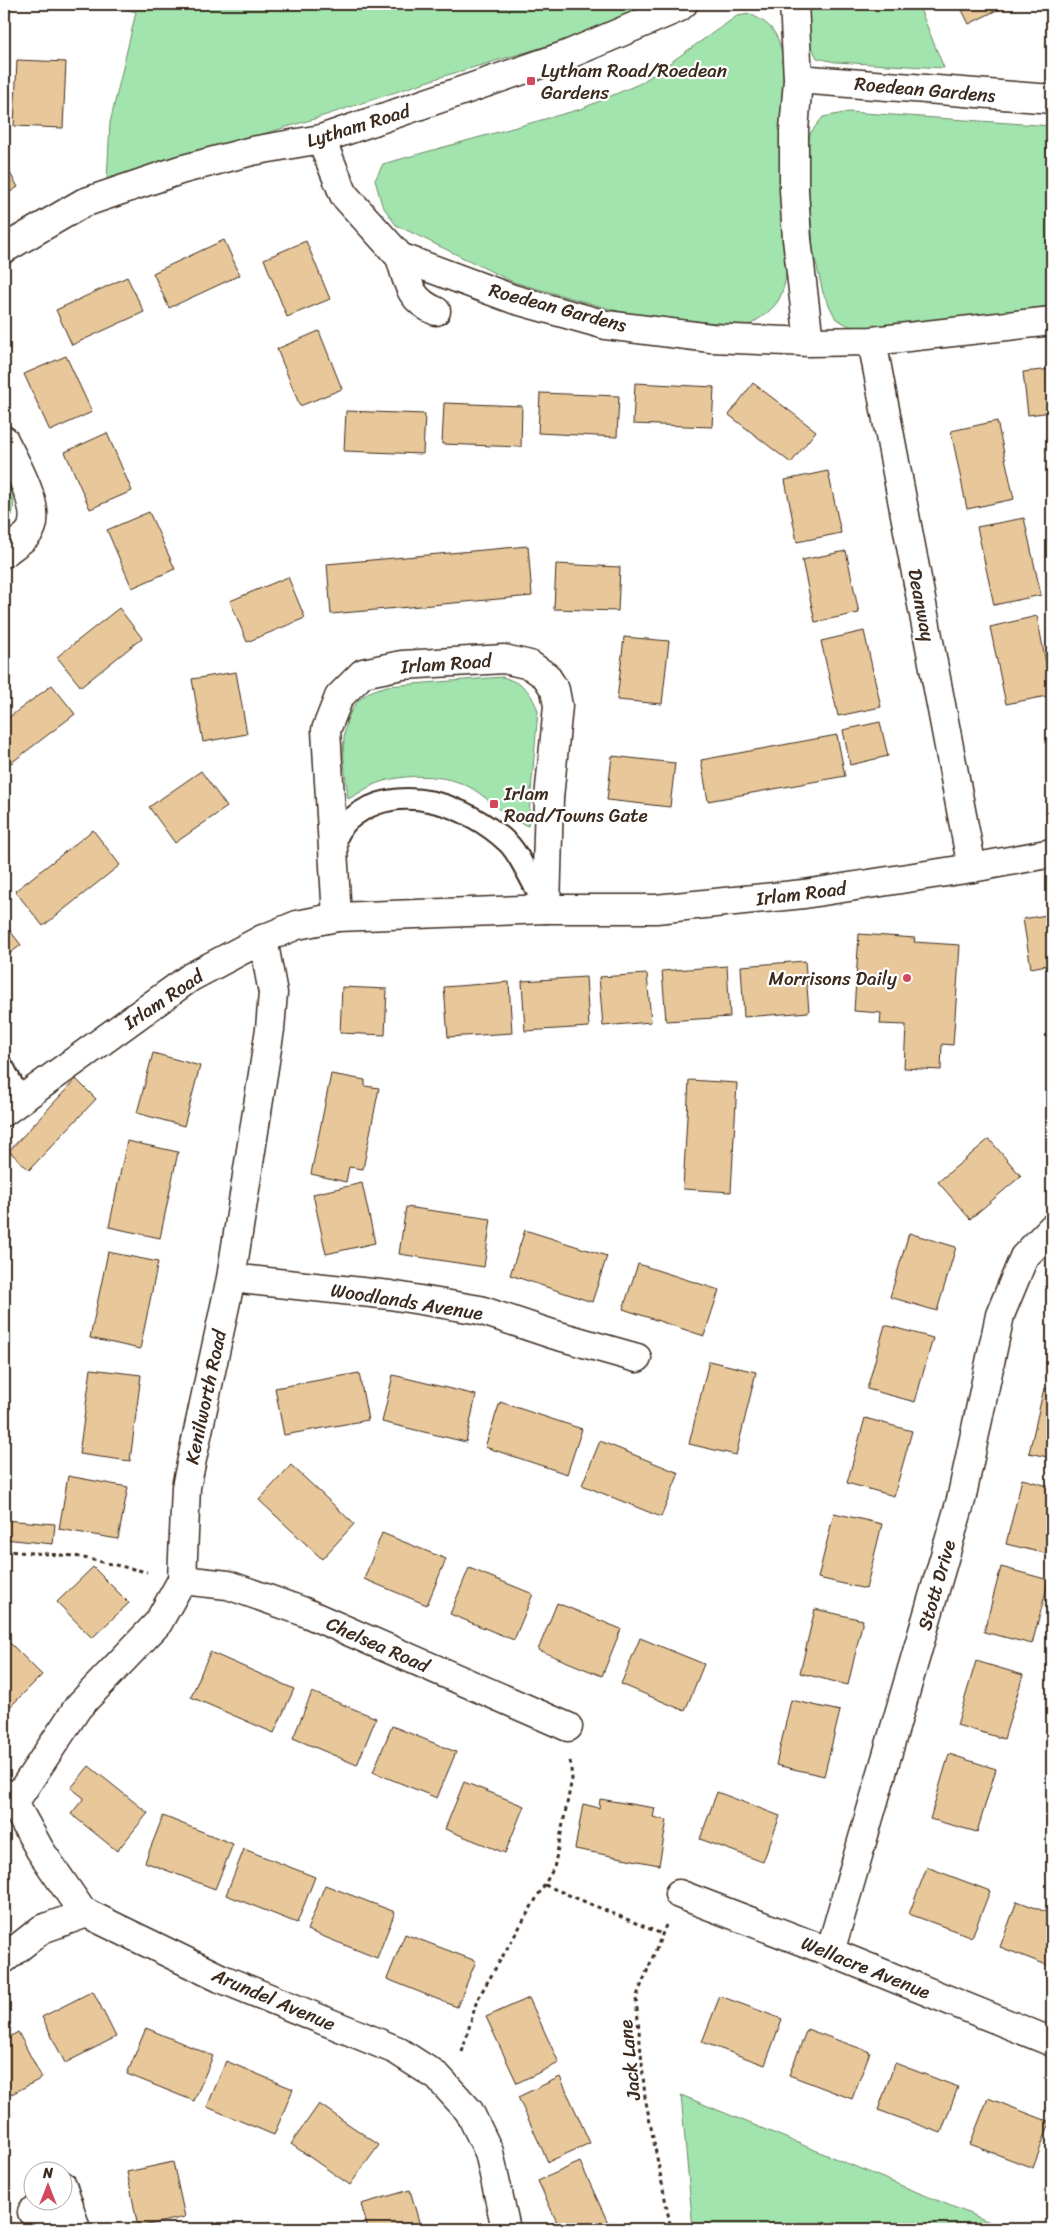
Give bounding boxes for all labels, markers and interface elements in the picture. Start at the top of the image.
place label: Lytham Road/Roedean Gardens [541,54,727,109]
street label: Roedean Gardens [853,67,997,112]
marker: Lytham Road/Roedean Gardens [525,75,537,87]
street label: Lytham Road [302,94,415,157]
street label: Roedean Gardens [485,273,631,342]
street label: Deanway [898,566,945,644]
street label: Irlam Road [399,644,494,683]
place label: Irlam Road/Towns Gate [503,777,648,832]
marker: Irlam Road/Towns Gate [488,798,500,810]
street label: Irlam Road [753,871,850,916]
street label: Irlam Road [116,959,212,1039]
place label: Morrisons Daily [768,962,897,995]
marker: Morrisons Daily [901,972,913,984]
street label: Woodlands Avenue [328,1273,485,1330]
street label: Kenilworth Road [175,1325,236,1467]
street label: Stott Drive [908,1536,965,1634]
street label: Chelsea Road [321,1607,436,1683]
street label: Wellacre Avenue [796,1927,935,2008]
street label: Arundel Avenue [206,1958,341,2040]
street label: Jack Lane [609,2018,650,2103]
north arrow [22,2160,72,2210]
text: N [42,2161,53,2186]

